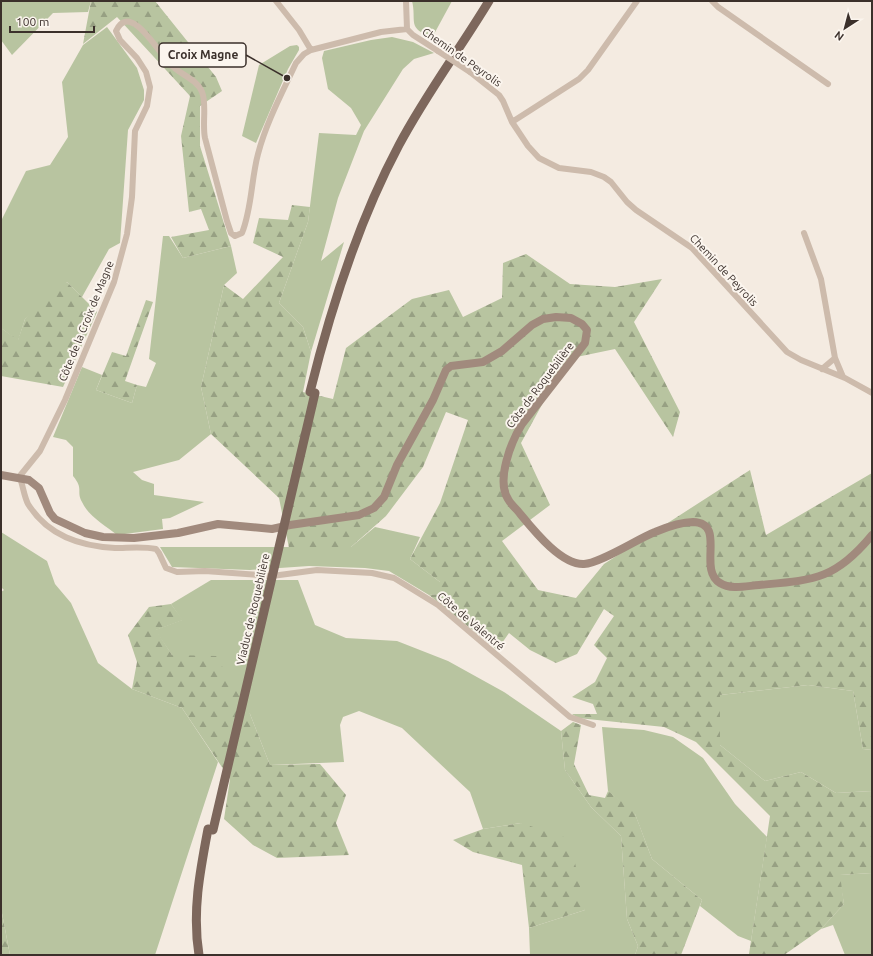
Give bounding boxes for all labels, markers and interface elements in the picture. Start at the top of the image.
scale bar [10,8,94,34]
north arrow [825,8,865,48]
text: 100 m [16,15,49,28]
street label: Chemin de Peyrolis [420,25,504,89]
text: N [832,29,846,43]
callout: Croix Magne [159,43,246,67]
text: Croix Magne [168,48,238,61]
street label: Chemin de Peyrolis [688,232,761,309]
street label: Côte de la Croix de Magne [56,259,116,383]
street label: Côte de Roquebilière [504,340,576,430]
street label: Viaduc de Roquebilière [234,552,272,666]
street label: Côte de Valentré [435,590,507,652]

